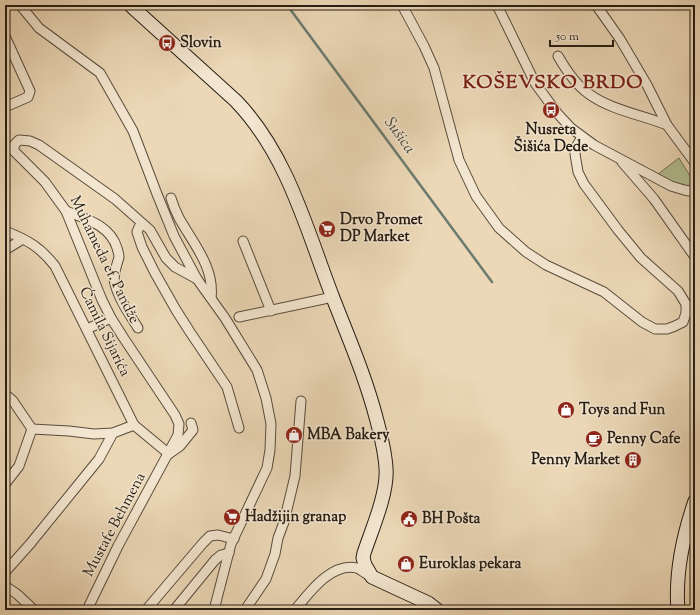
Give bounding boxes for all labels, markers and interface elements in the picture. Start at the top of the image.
scale bar [550,22,613,48]
text: 50 m [555,28,579,46]
bus stop icon: Slovin [157,33,177,53]
place label: Slovin [180,33,222,54]
district label: KOŠEVSKO BRDO [462,70,644,97]
bus stop icon: Nusreta Šišića Dede [541,100,561,120]
water label: Sušica [378,113,420,159]
place label: Nusreta Šišića Dede [514,120,588,158]
street label: Muhameda ef. Pandže [64,193,144,327]
place label: Drvo Promet DP Market [340,210,424,248]
supermarket icon: Drvo Promet DP Market [317,219,337,239]
street label: Ćamila Sijarića [73,283,137,380]
shop icon: Toys and Fun [556,400,576,420]
place label: Toys and Fun [579,400,666,421]
shop icon: MBA Bakery [284,425,304,445]
place label: MBA Bakery [307,425,390,446]
cafe icon: Penny Cafe [584,429,604,449]
place label: Penny Cafe [607,429,680,450]
place label: Penny Market [531,450,621,471]
building icon: Penny Market [623,450,643,470]
street label: Mustafe Behmena [79,469,151,581]
supermarket icon: Hadžijin granap [222,507,242,527]
place label: Hadžijin granap [245,507,347,528]
public building icon: BH Pošta [399,509,419,529]
place label: BH Pošta [422,509,481,530]
shop icon: Euroklas pekara [396,554,416,574]
place label: Euroklas pekara [419,554,522,575]

